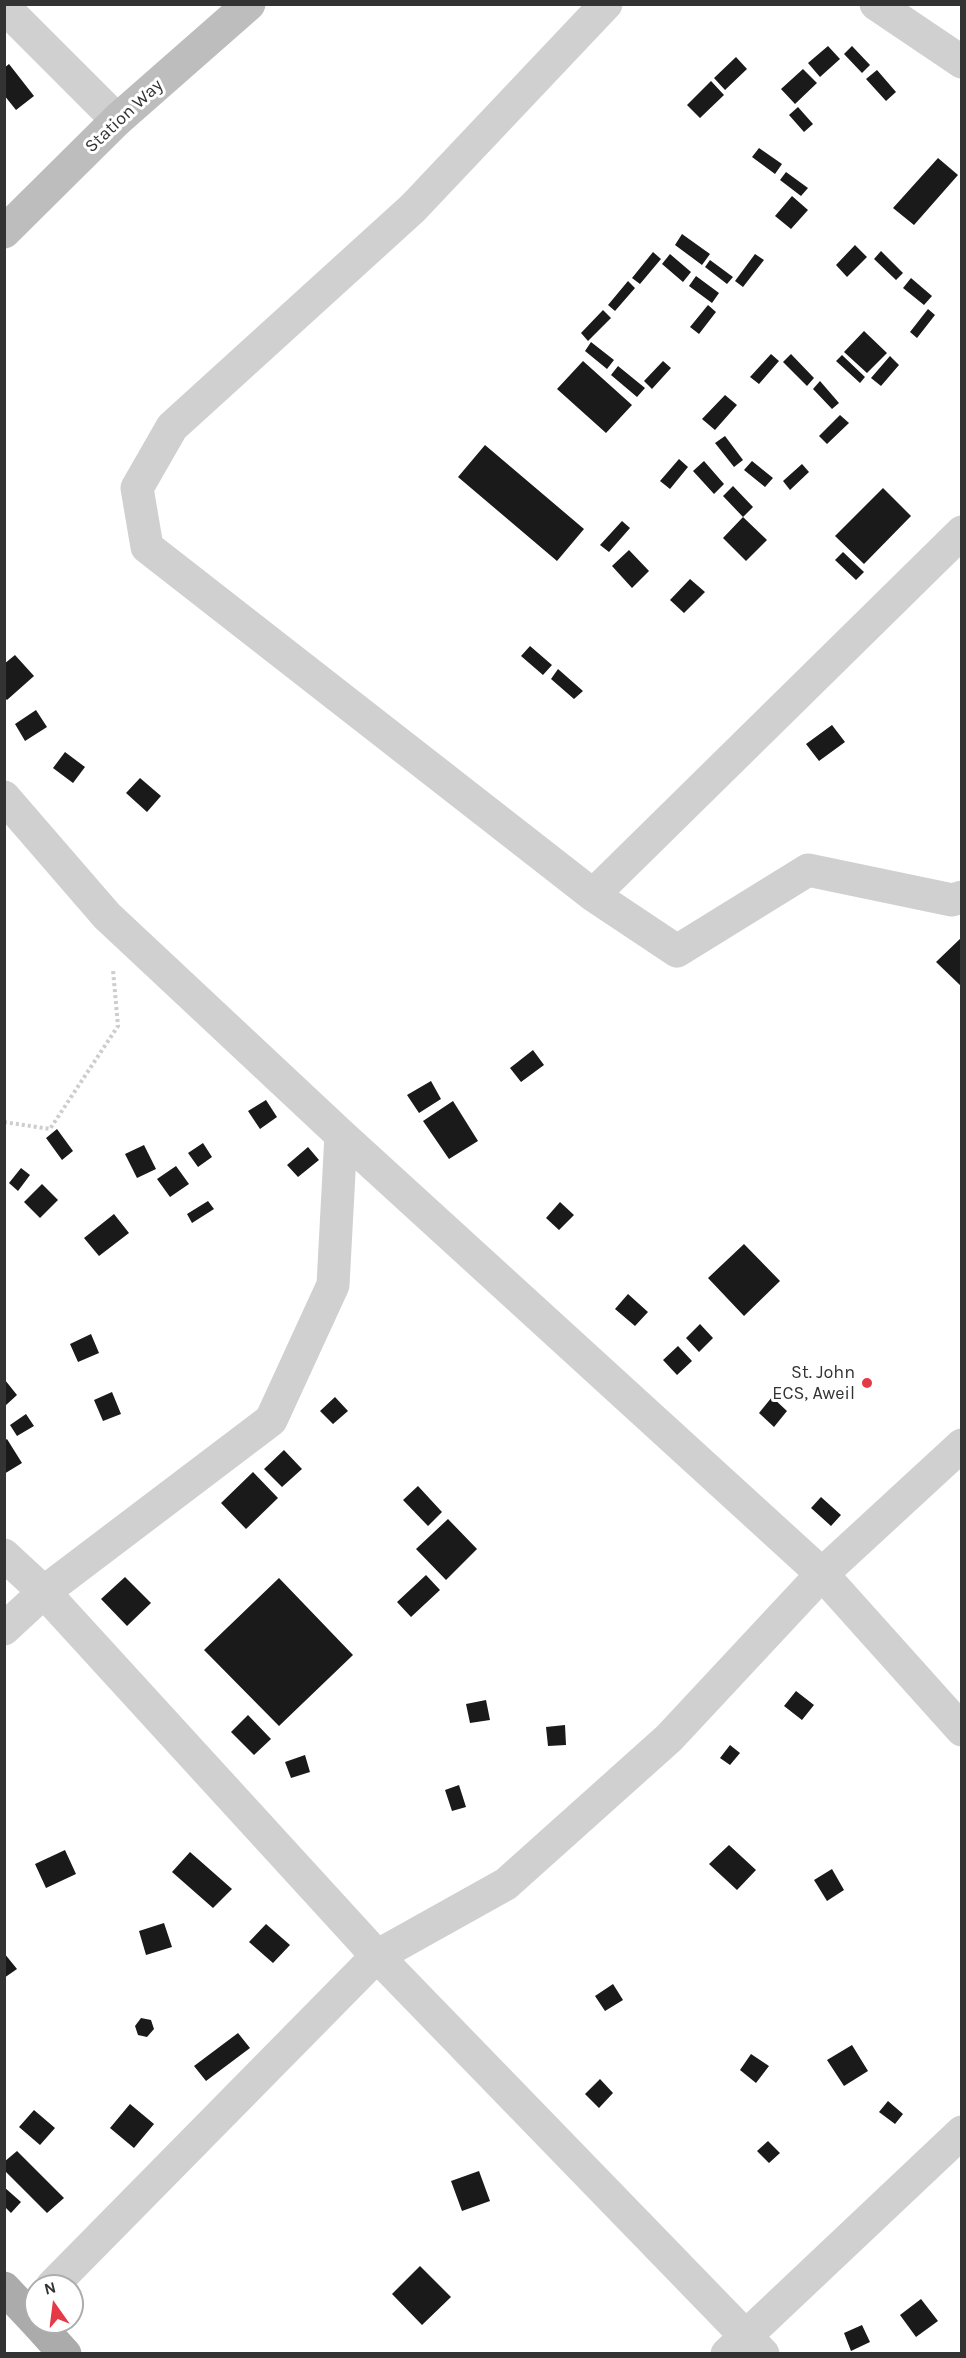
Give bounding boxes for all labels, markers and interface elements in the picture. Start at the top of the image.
street label: Station Way [81,75,167,157]
place label: St. John ECS, Aweil [772,1362,855,1404]
marker: St. John ECS, Aweil [860,1376,874,1390]
north arrow [24,2274,84,2334]
text: N [42,2277,58,2299]

